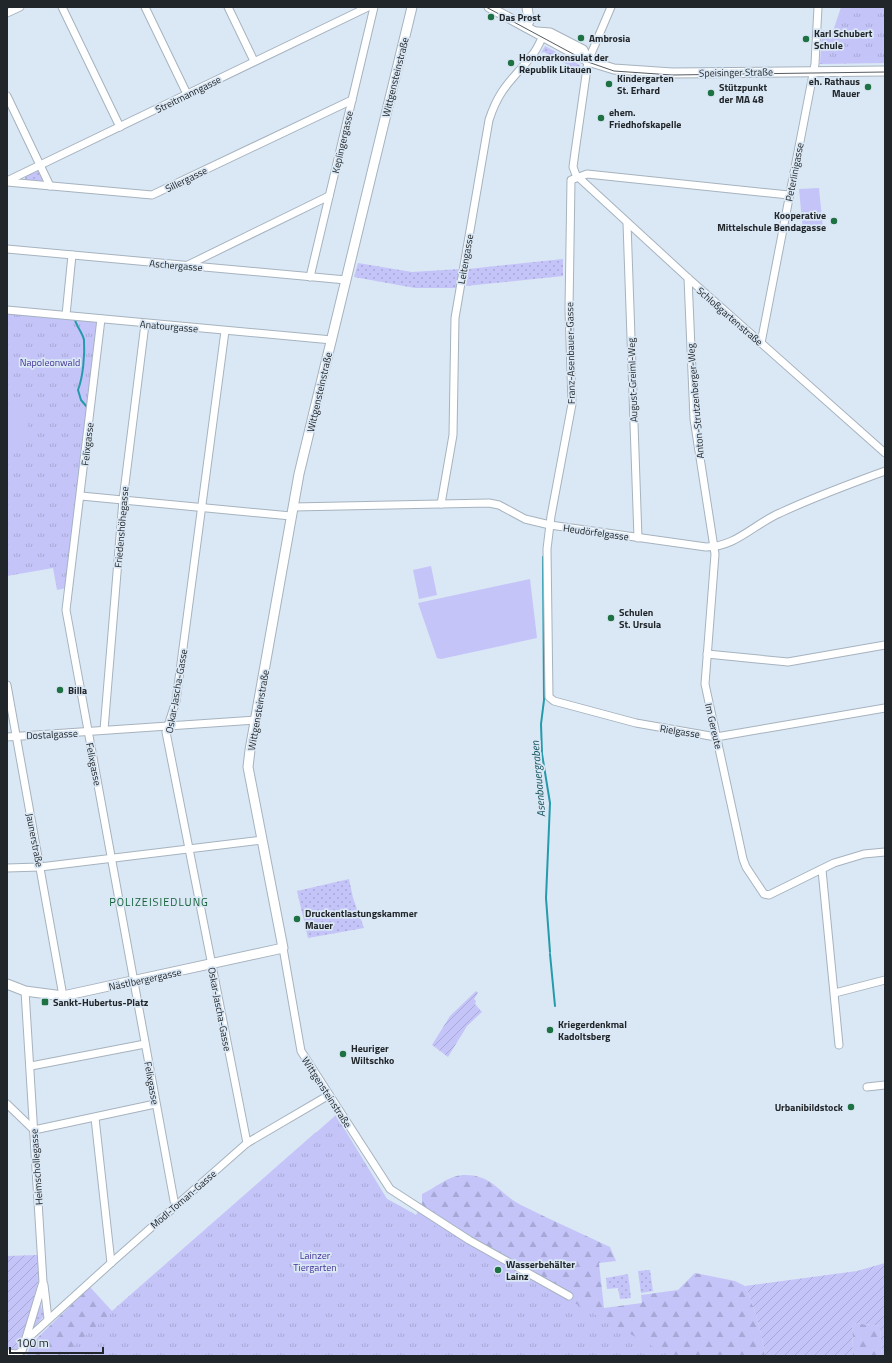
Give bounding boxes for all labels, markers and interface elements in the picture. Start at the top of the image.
place label: Das Prost [499,10,541,25]
marker: Das Prost [486,12,496,22]
place label: Karl Schubert Schule [814,26,873,53]
place label: Ambrosia [589,31,630,46]
marker: Ambrosia [576,33,586,43]
marker: Karl Schubert Schule [801,34,811,44]
street label: Wittgensteinstraße [378,36,413,119]
place label: Honorarkonsulat der Republik Litauen [519,50,609,77]
marker: Honorarkonsulat der Republik Litauen [506,58,516,68]
street label: Speisinger Straße [699,64,773,81]
place label: Kindergarten St. Erhard [617,71,674,98]
street label: Streitmanngasse [153,72,224,117]
place label: eh. Rathaus Mauer [809,74,860,101]
marker: Kindergarten St. Erhard [604,79,614,89]
place label: Stützpunkt der MA 48 [719,80,767,107]
marker: eh. Rathaus Mauer [863,82,873,92]
marker: Stützpunkt der MA 48 [706,88,716,98]
place label: ehem. Friedhofskapelle [609,105,681,132]
street label: Keplingergasse [328,109,357,175]
marker: ehem. Friedhofskapelle [596,113,606,123]
street label: Peterlinigasse [781,141,808,203]
street label: Sillergasse [163,163,210,196]
place label: Kooperative Mittelschule Bendagasse [717,208,826,235]
marker: Kooperative Mittelschule Bendagasse [829,216,839,226]
street label: Leitengasse [454,233,477,285]
street label: Aschergasse [149,256,203,275]
street label: Schloßgartenstraße [693,283,766,349]
street label: Franz-Asenbauer-Gasse [562,302,579,404]
street label: Anatourgasse [139,316,199,337]
street label: August-Greiml-Weg [624,337,641,422]
street label: Anton-Strutzenberger-Weg [683,343,708,459]
street label: Wittgensteinstraße [303,351,336,434]
park label: Napoleonwald [20,355,80,370]
street label: Felixgasse [77,422,98,467]
street label: Friedenshöhegasse [110,486,133,568]
street label: Heudörfelgasse [562,520,630,545]
place label: Schulen St. Ursula [619,605,661,632]
marker: Schulen St. Ursula [606,613,616,623]
street label: Oskar-Jascha-Gasse [162,648,191,734]
street label: Wittgensteinstraße [244,668,273,752]
place label: Billa [68,683,87,698]
marker: Billa [55,685,65,695]
street label: Im Gereute [701,702,726,750]
street label: Rielgasse [659,721,701,742]
street label: Dostalgasse [26,726,78,743]
water label: Asenbauergraben [527,740,549,818]
street label: Felixgasse [82,741,105,787]
street label: Jaunerstraße [22,812,47,868]
district label: POLIZEISIEDLUNG [109,894,209,910]
place label: Druckentlastungskammer Mauer [305,906,418,933]
marker: Druckentlastungskammer Mauer [292,914,302,924]
street label: Nästlbergergasse [107,964,183,995]
street label: Oskar-Jascha-Gasse [204,966,235,1052]
place label: Sankt-Hubertus-Platz [53,995,149,1010]
marker: Sankt-Hubertus-Platz [40,997,50,1007]
place label: Kriegerdenkmal Kadoltsberg [558,1017,627,1044]
marker: Kriegerdenkmal Kadoltsberg [545,1025,555,1035]
place label: Heuriger Wiltschko [351,1041,394,1068]
marker: Heuriger Wiltschko [338,1049,348,1059]
street label: Wittgensteinstraße [298,1054,355,1131]
street label: Felixgasse [140,1060,163,1106]
place label: Urbanibildstock [775,1100,844,1115]
marker: Urbanibildstock [846,1102,856,1112]
street label: Heimschollegasse [26,1128,47,1205]
street label: Modl-Toman-Gasse [147,1166,220,1232]
park label: Lainzer Tiergarten [293,1248,337,1275]
place label: Wasserbehälter Lainz [506,1257,575,1284]
marker: Wasserbehälter Lainz [493,1265,503,1275]
scale bar [10,1329,103,1355]
text: 100 m [16,1333,49,1352]

